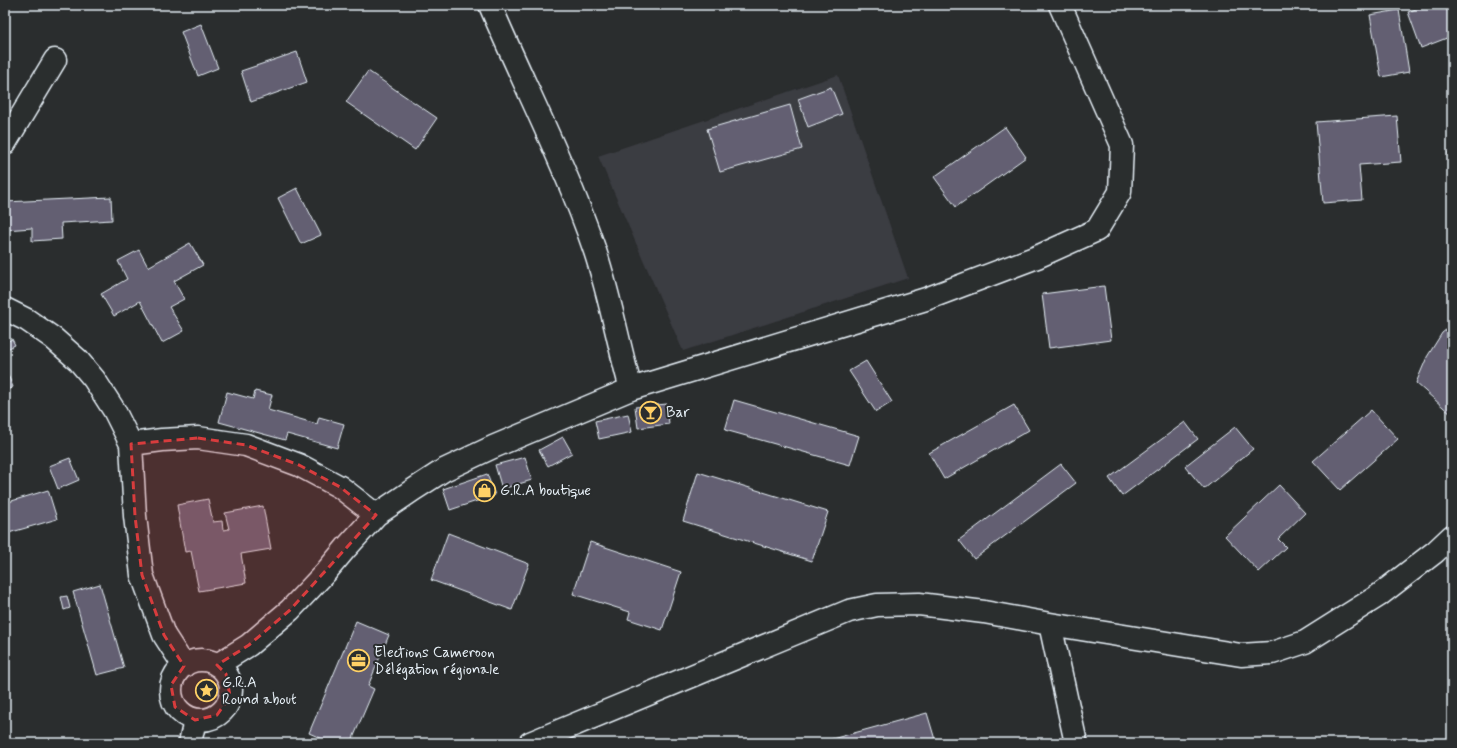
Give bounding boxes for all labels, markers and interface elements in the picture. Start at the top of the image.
bar icon: Bar [637,399,663,425]
place label: Bar [666,403,690,423]
shop icon: G.R.A boutique [472,477,498,503]
place label: G.R.A boutique [500,481,591,501]
place label: Elections Cameroon Délégation régionale [374,643,499,680]
office icon: Elections Cameroon Délégation régionale [346,648,372,674]
place label: G.R.A Round about [222,673,297,710]
place icon: G.R.A Round about [193,678,219,704]

